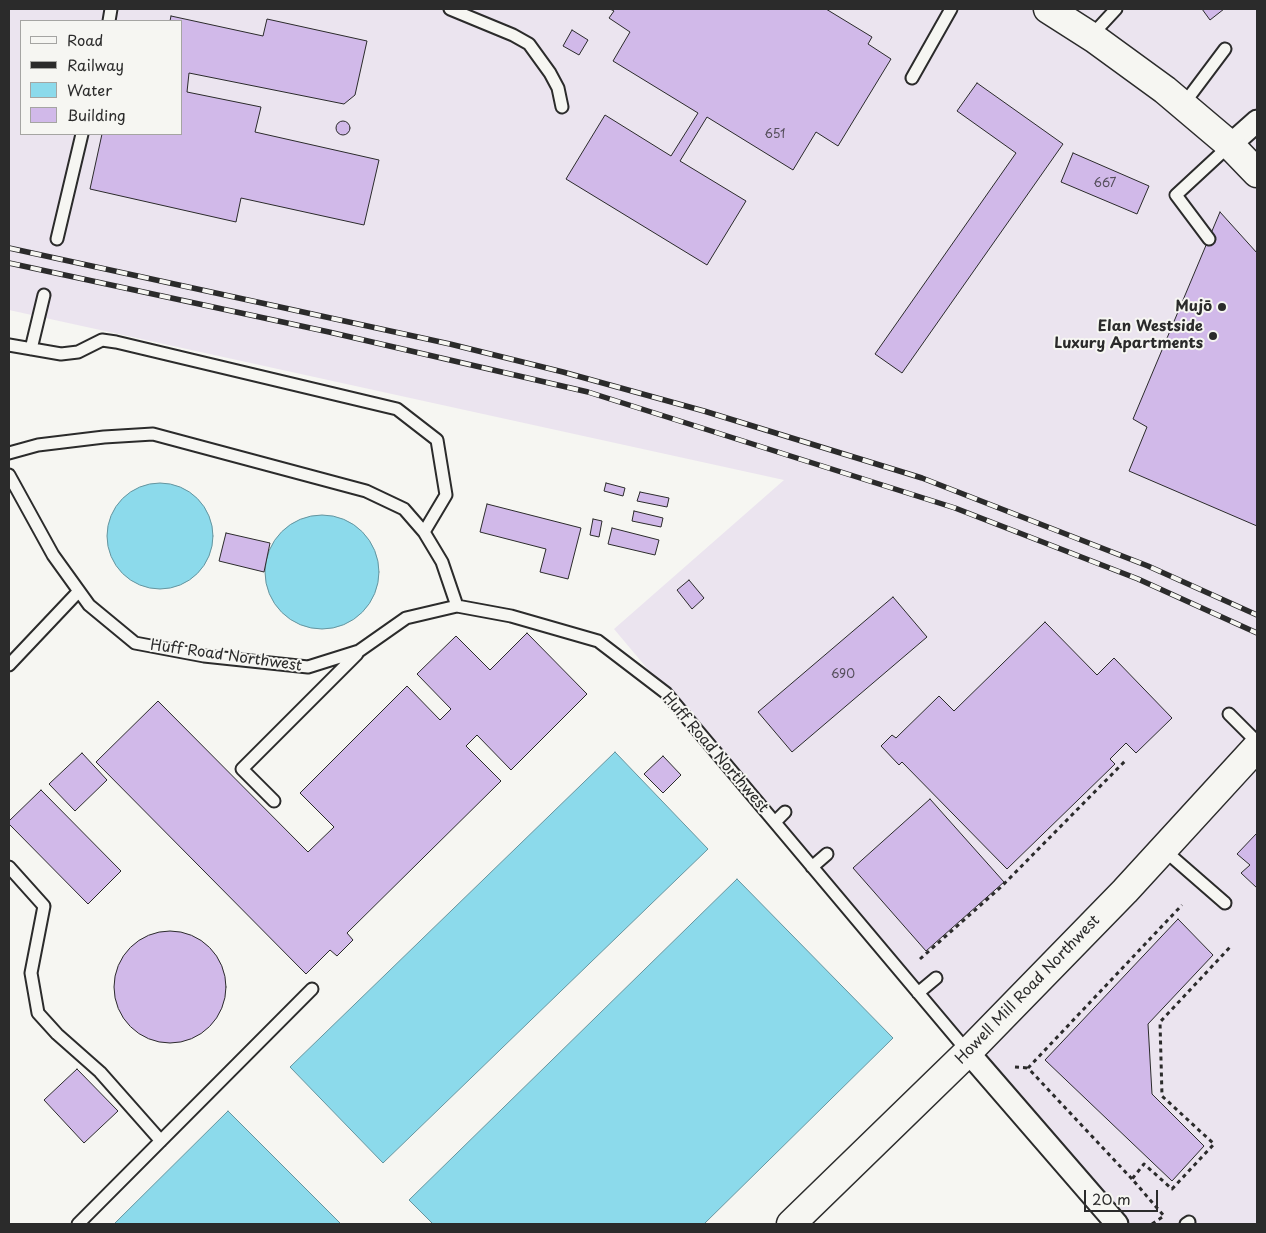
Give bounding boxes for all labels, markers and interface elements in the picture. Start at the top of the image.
legend [20,20,182,135]
text: Road [67,28,103,51]
text: Railway [67,53,124,76]
text: Water [67,78,112,101]
text: Building [67,103,126,126]
house number: 651 [765,128,785,142]
house number: 667 [1094,177,1116,191]
place label: Mujō [1175,298,1212,316]
marker: Mujō [1216,301,1228,313]
place label: Elan Westside Luxury Apartments [1054,318,1203,353]
marker: Elan Westside Luxury Apartments [1207,330,1219,342]
street label: Huff Road Northwest [149,636,303,676]
house number: 690 [831,668,855,682]
street label: Huff Road Northwest [658,689,772,817]
street label: Howell Mill Road Northwest [952,912,1104,1068]
scale bar [1086,1180,1160,1212]
text: 20 m [1092,1187,1131,1210]

